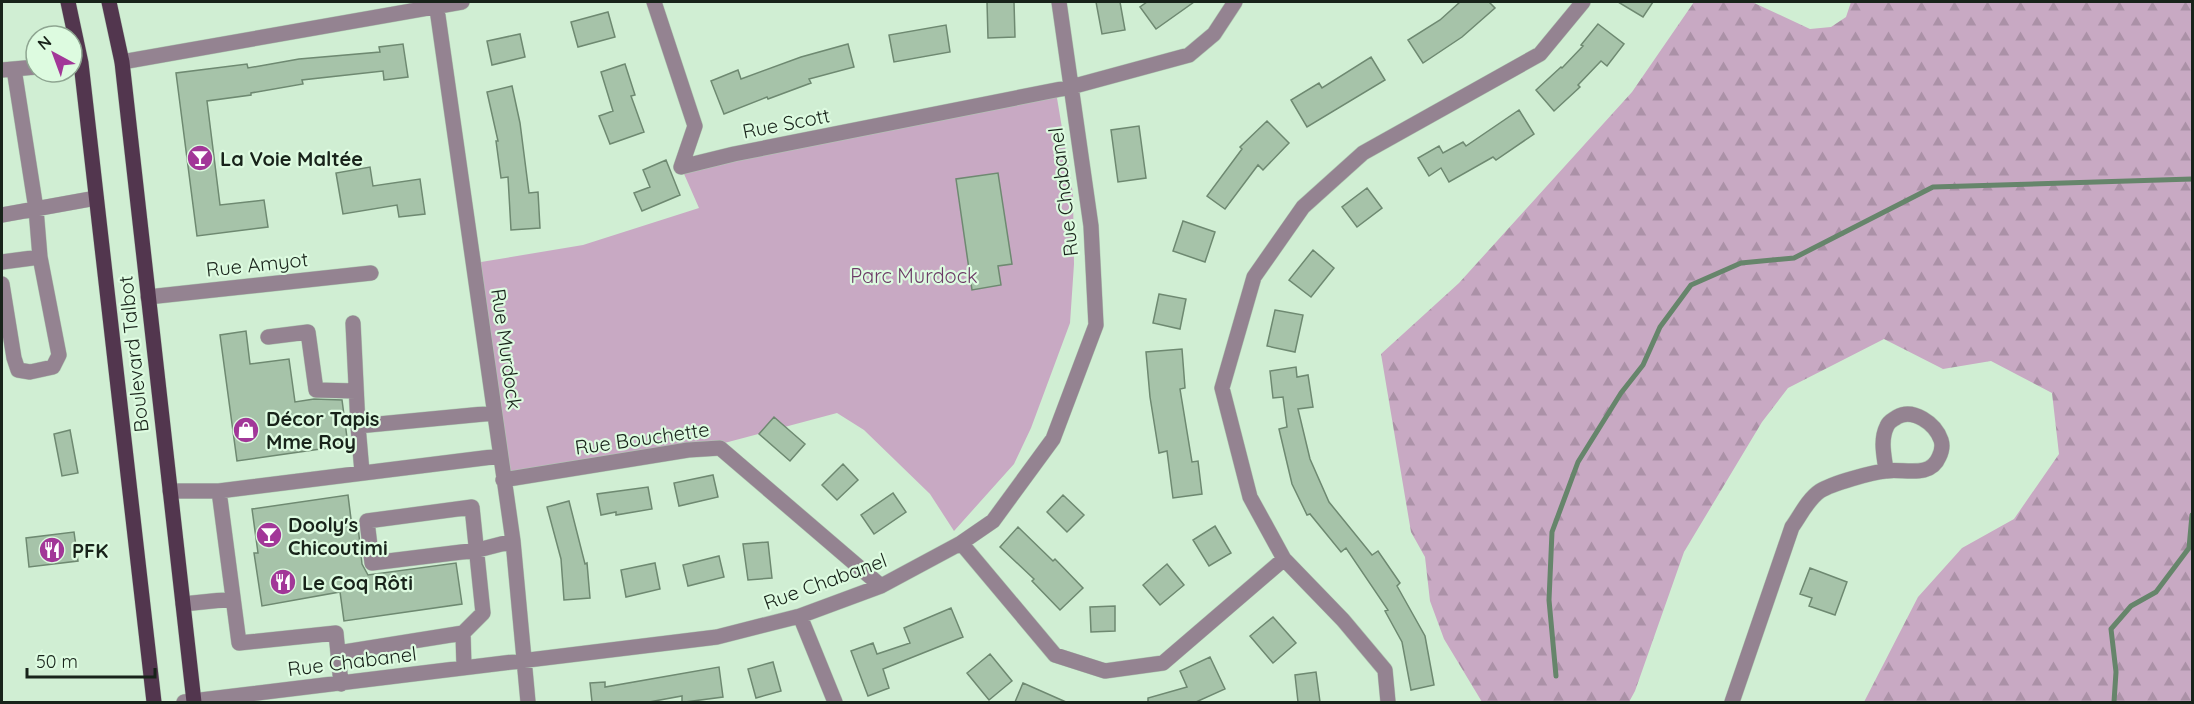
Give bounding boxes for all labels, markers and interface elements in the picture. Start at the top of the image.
north arrow [24,24,84,84]
text: N [33,31,55,54]
street label: Rue Scott [740,102,832,144]
street label: Rue Chabanel [1043,126,1083,258]
bar icon: La Voie Maltée [185,143,215,173]
place label: La Voie Maltée [220,146,363,171]
street label: Rue Amyot [205,246,310,282]
park label: Parc Murdock [850,263,978,288]
street label: Boulevard Talbot [112,274,154,434]
street label: Rue Murdock [486,287,528,411]
place label: Décor Tapis Mme Roy [266,406,379,454]
shop icon: Décor Tapis Mme Roy [231,415,261,445]
street label: Rue Bouchette [573,416,711,460]
place label: Dooly's Chicoutimi [288,512,388,560]
bar icon: Dooly's Chicoutimi [254,520,284,550]
restaurant icon: PFK [37,535,67,565]
place label: PFK [72,538,108,563]
street label: Rue Chabanel [760,547,890,615]
restaurant icon: Le Coq Rôti [268,567,298,597]
place label: Le Coq Rôti [302,570,413,595]
scale bar [27,641,154,679]
street label: Rue Chabanel [286,641,418,681]
text: 50 m [36,650,78,673]

